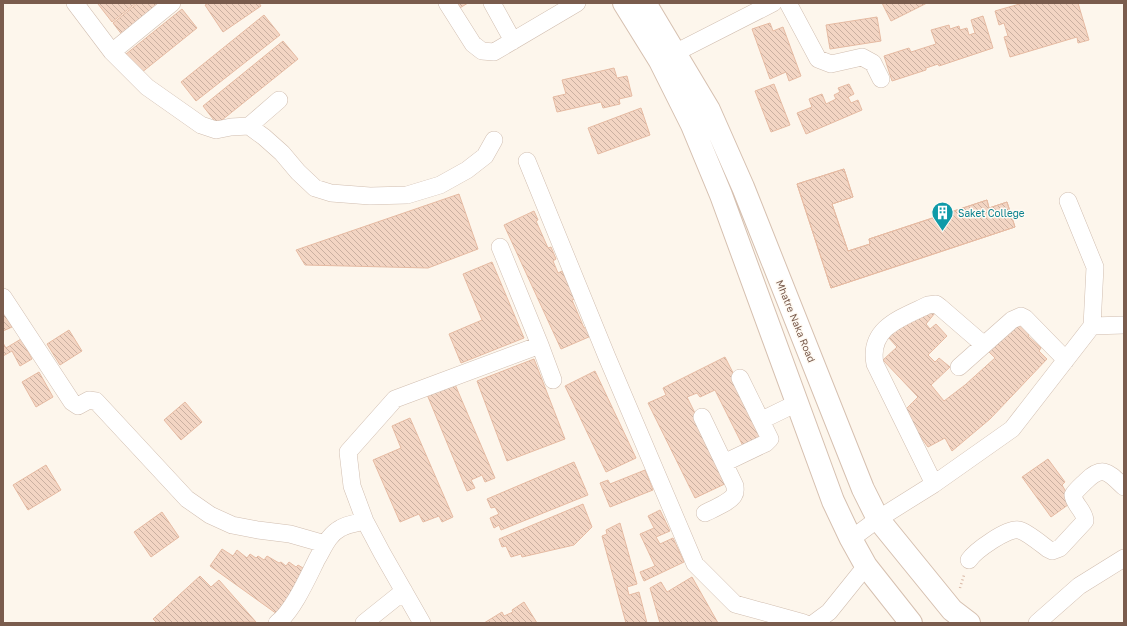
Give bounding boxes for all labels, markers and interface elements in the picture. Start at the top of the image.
building icon: Saket College [929,200,955,233]
place label: Saket College [958,207,1025,219]
street label: Mhatre Naka Road [774,278,818,364]

